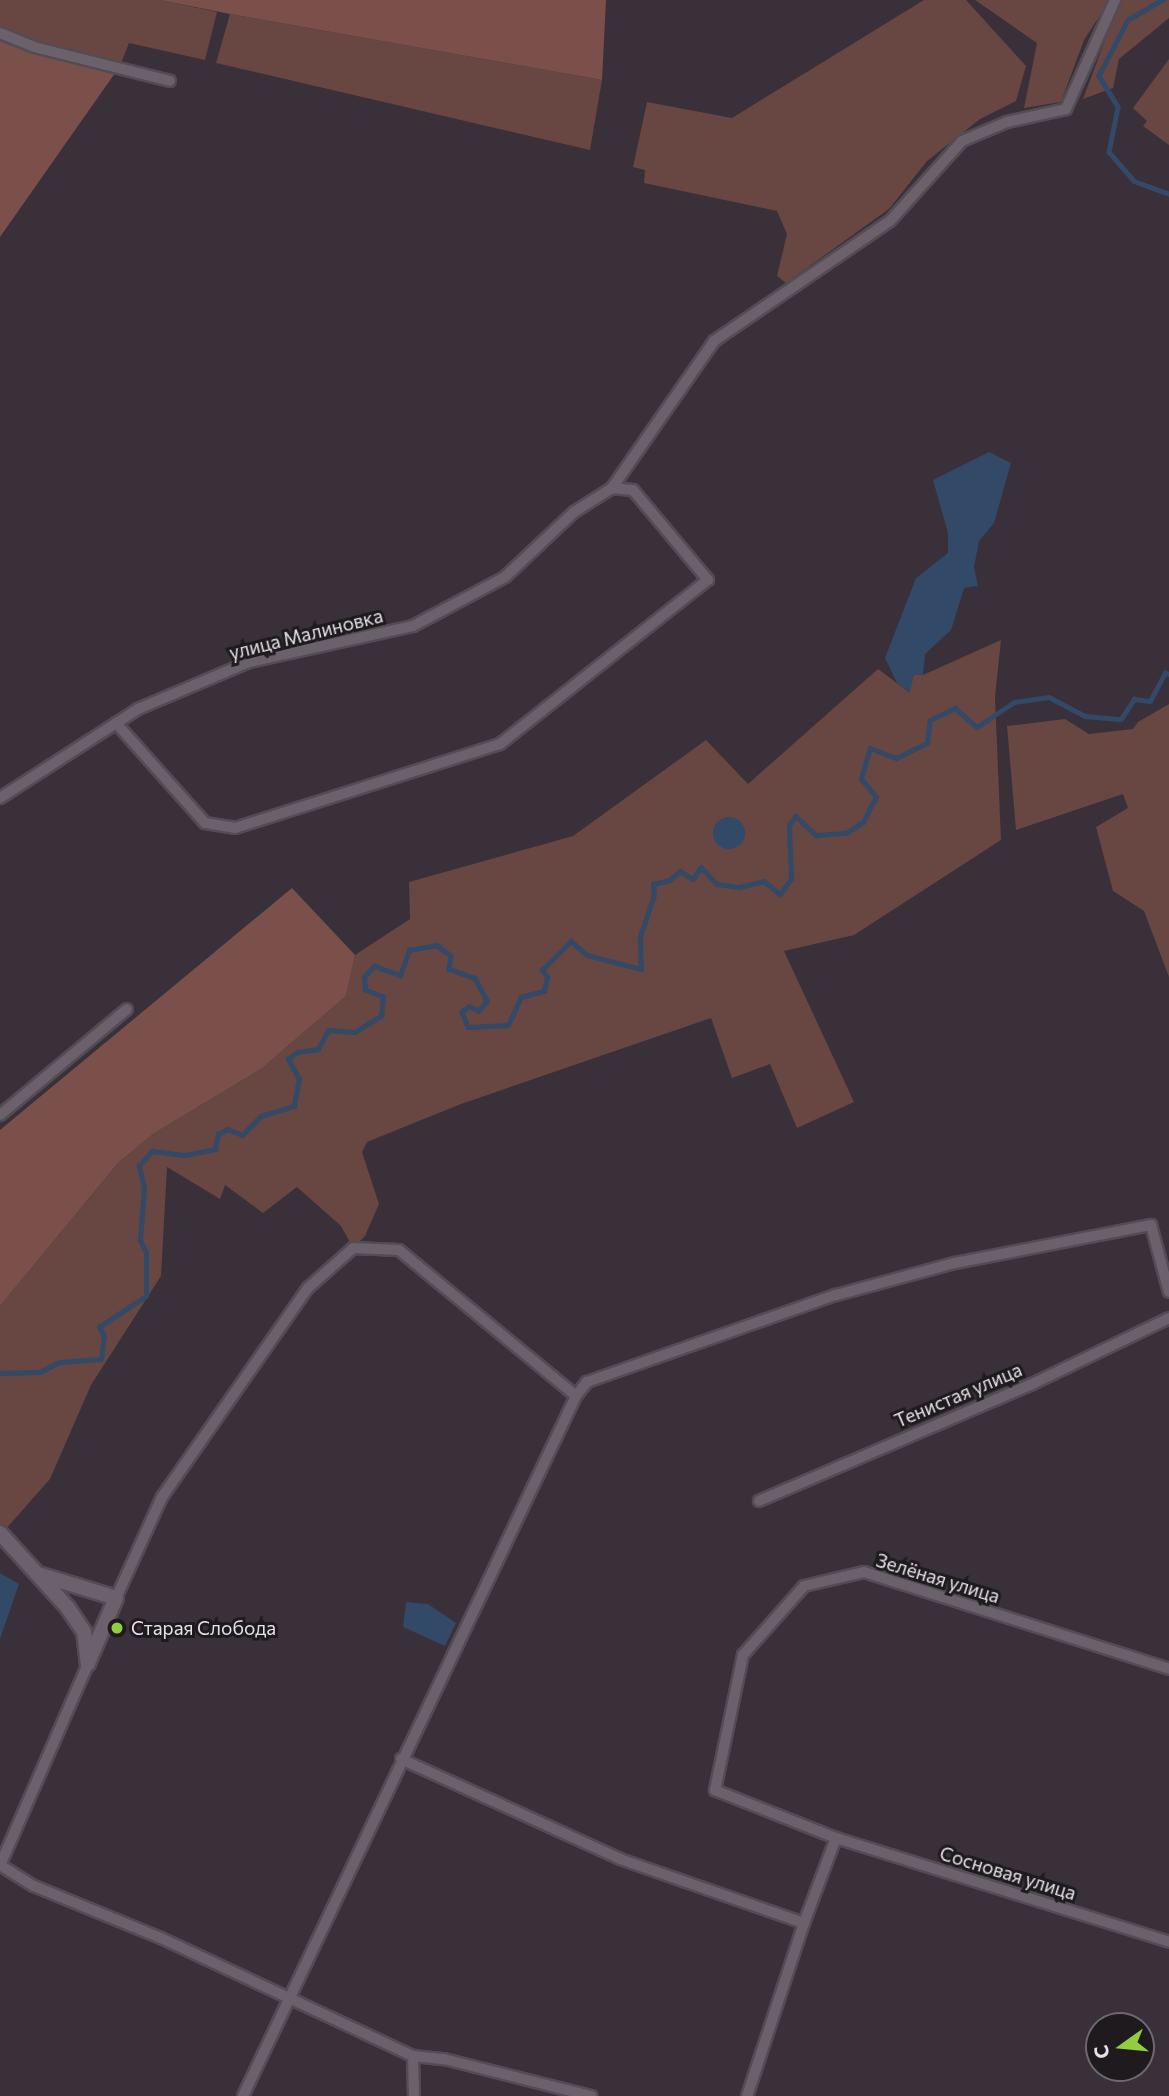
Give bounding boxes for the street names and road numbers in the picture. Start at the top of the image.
street label: улица Малиновка [227,604,385,664]
street label: Тенистая улица [891,1358,1025,1432]
street label: Зелёная улица [873,1548,1003,1608]
street label: Сосновая улица [937,1841,1079,1905]

